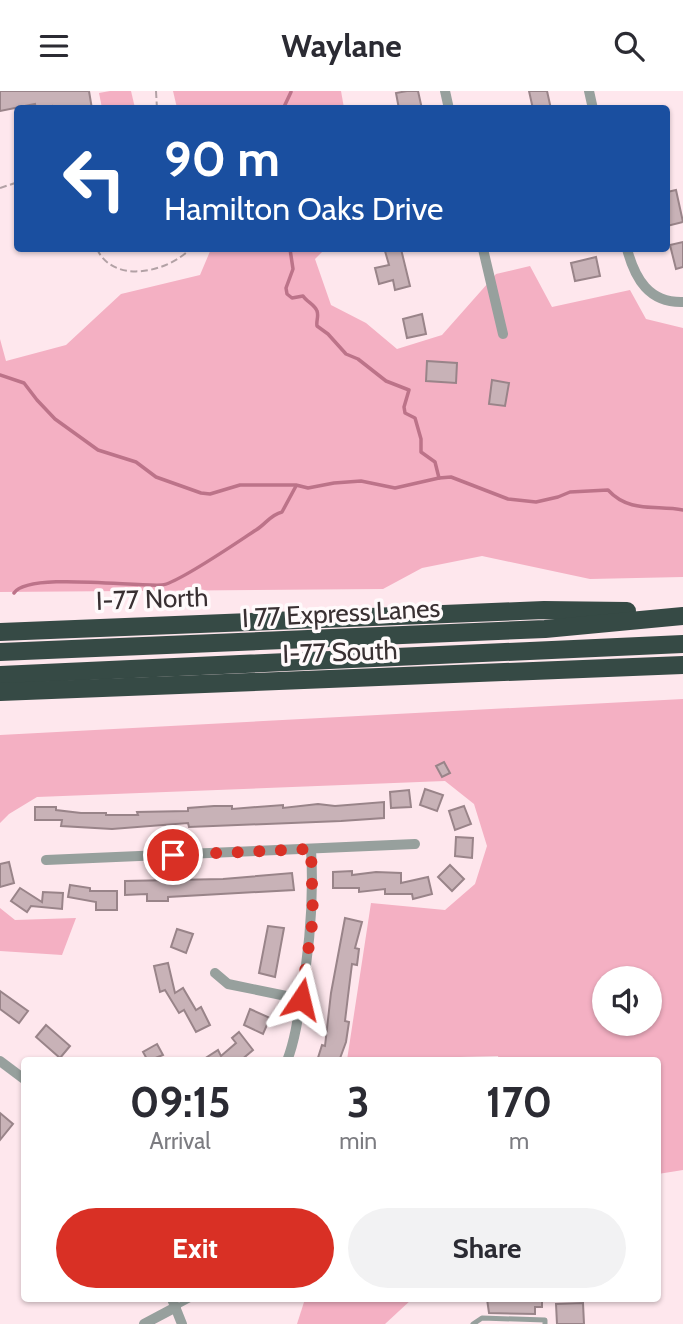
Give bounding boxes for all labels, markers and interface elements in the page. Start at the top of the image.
text: Waylane [281,26,402,65]
icon: menu [35,27,73,65]
icon: search [610,27,648,65]
text: 90 m [164,129,280,188]
icon: left [49,133,140,224]
text: Hamilton Oaks Drive [164,189,444,228]
street label: I-77 North [95,581,209,617]
street label: I 77 Express Lanes [241,592,441,634]
street label: I-77 South [282,634,398,670]
pin [143,825,203,885]
icon: arrive [154,836,192,874]
position arrow [264,962,338,1036]
map controls [592,966,662,1036]
button: sound [592,966,662,1036]
text: 09:15 [130,1076,230,1128]
text: 3 [347,1076,370,1128]
text: 170 [486,1076,552,1128]
text: Arrival [150,1127,211,1155]
text: min [339,1127,377,1155]
text: m [509,1127,529,1155]
button: Exit [56,1208,334,1288]
button: Share [348,1208,626,1288]

